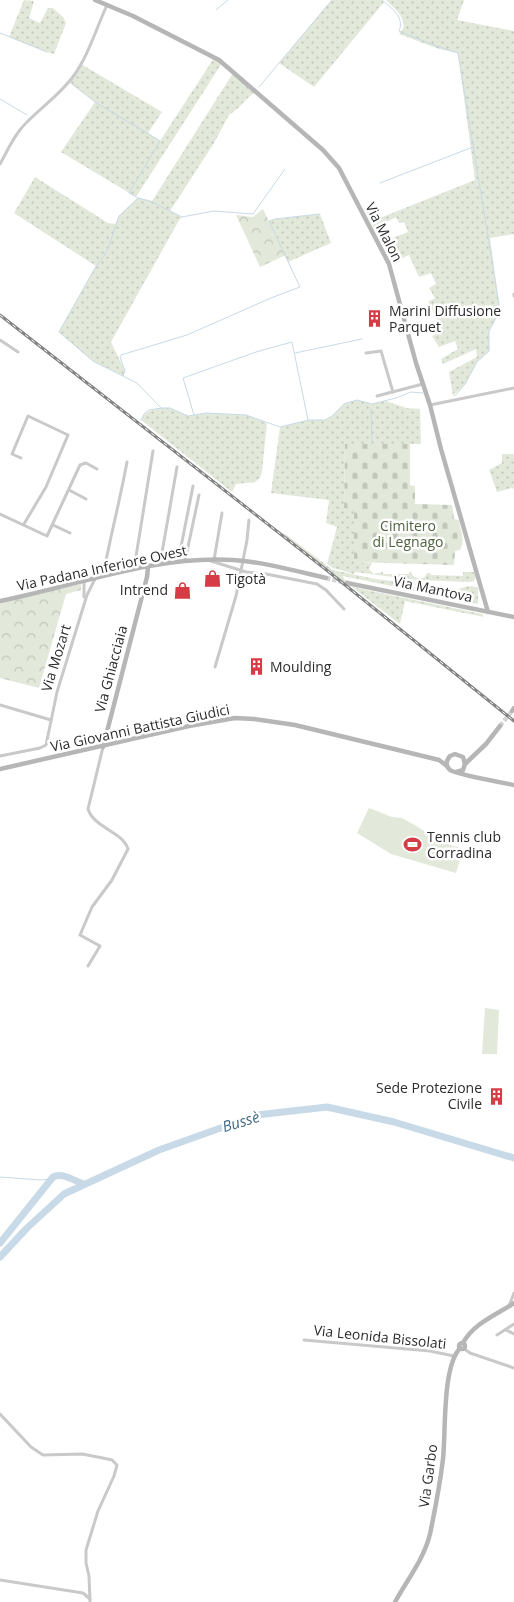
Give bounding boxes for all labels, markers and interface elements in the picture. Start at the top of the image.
street label: Via Malon [361,199,407,265]
place label: Marini Diffusione Parquet [389,301,501,336]
building icon: Marini Diffusione Parquet [365,309,385,329]
park label: Cimitero di Legnago [373,516,443,551]
street label: Via Padana Inferiore Ovest [15,540,189,595]
shop icon: Tigotà [202,569,222,589]
place label: Tigotà [226,569,266,588]
street label: Via Mantova [392,571,474,606]
place label: Intrend [120,580,168,599]
shop icon: Intrend [172,580,192,600]
street label: Via Mozart [36,622,75,694]
street label: Via Ghiacciaia [90,623,131,715]
building icon: Moulding [246,657,266,677]
place label: Moulding [270,657,332,676]
street label: Via Giovanni Battista Giudici [49,699,231,756]
place label: Tennis club Corradina [427,827,501,862]
sports icon: Tennis club Corradina [403,835,423,855]
place label: Sede Protezione Civile [376,1078,482,1113]
building icon: Sede Protezione Civile [486,1086,506,1106]
water label: Bussè [220,1106,262,1136]
street label: Via Leonida Bissolati [313,1320,447,1353]
street label: Via Garbo [414,1443,441,1509]

